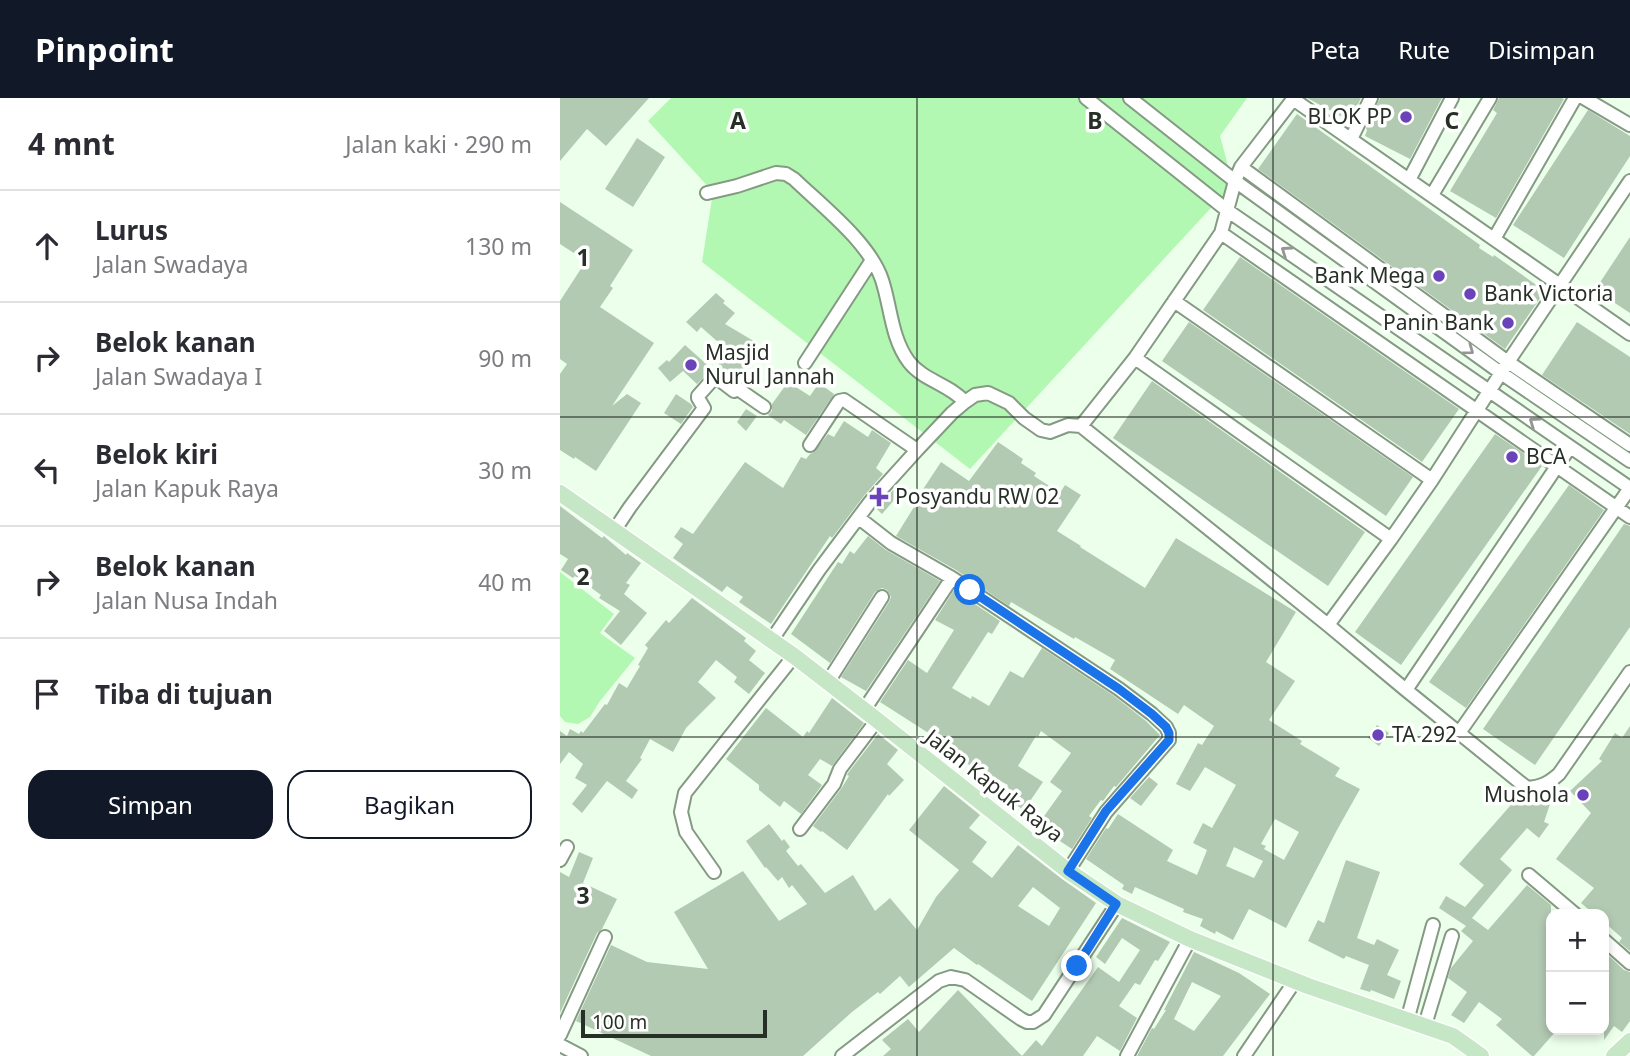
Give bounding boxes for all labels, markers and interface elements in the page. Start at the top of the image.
text: Pinpoint [35,27,174,72]
text: Peta [1310,33,1360,66]
text: Rute [1398,33,1450,66]
text: Disimpan [1488,33,1595,66]
place label: BLOK PP [1307,102,1392,130]
text: A [730,104,746,136]
text: B [1087,104,1103,136]
text: C [1445,104,1460,136]
marker: BLOK PP [1398,109,1414,125]
text: 4 mnt [28,123,115,164]
text: Jalan kaki · 290 m [345,128,532,160]
text: Lurus [95,212,168,248]
icon: ahead [28,227,66,265]
text: 130 m [465,230,532,262]
text: 1 [576,241,590,273]
one-way arrow [1281,247,1294,259]
text: Jalan Swadaya [95,248,249,280]
place label: Bank Mega [1314,261,1425,289]
marker: Bank Mega [1431,268,1447,284]
place label: Bank Victoria [1484,279,1613,307]
marker: Bank Victoria [1462,286,1478,302]
place label: Panin Bank [1383,308,1495,336]
marker: Panin Bank [1500,315,1516,331]
text: Belok kanan [95,324,256,360]
place label: Masjid Nurul Jannah [705,338,835,390]
icon: right [28,339,66,377]
one-way arrow [1461,341,1474,354]
text: 90 m [478,342,532,374]
marker: Masjid Nurul Jannah [683,357,699,373]
text: Jalan Swadaya I [95,360,262,392]
one-way arrow [1529,417,1542,430]
text: Belok kiri [95,436,218,472]
place label: BCA [1526,442,1567,470]
marker: BCA [1504,449,1520,465]
icon: left [28,451,66,489]
text: 30 m [478,454,532,486]
text: Jalan Kapuk Raya [95,472,279,504]
place label: Posyandu RW 02 [895,482,1059,510]
marker: Posyandu RW 02 [869,487,889,507]
text: Belok kanan [95,548,256,584]
text: 2 [576,560,590,592]
icon: right [28,563,66,601]
text: 40 m [478,566,532,598]
route start [954,574,985,605]
text: Jalan Nusa Indah [95,584,278,616]
icon: arrive [28,675,66,713]
text: Tiba di tujuan [95,676,273,712]
place label: TA 292 [1392,720,1457,748]
street label: Jalan Kapuk Raya [918,721,1069,848]
marker: TA 292 [1370,727,1386,743]
button: Simpan [28,770,273,839]
button: Bagikan [287,770,532,839]
place label: Mushola [1484,780,1569,808]
marker: Mushola [1575,787,1591,803]
text: 3 [576,879,590,911]
map controls [1546,909,1609,1035]
button: + [1546,909,1609,972]
route end [1061,950,1092,981]
button: − [1546,972,1609,1035]
scale bar [581,1007,766,1039]
text: 100 m [592,1009,647,1035]

